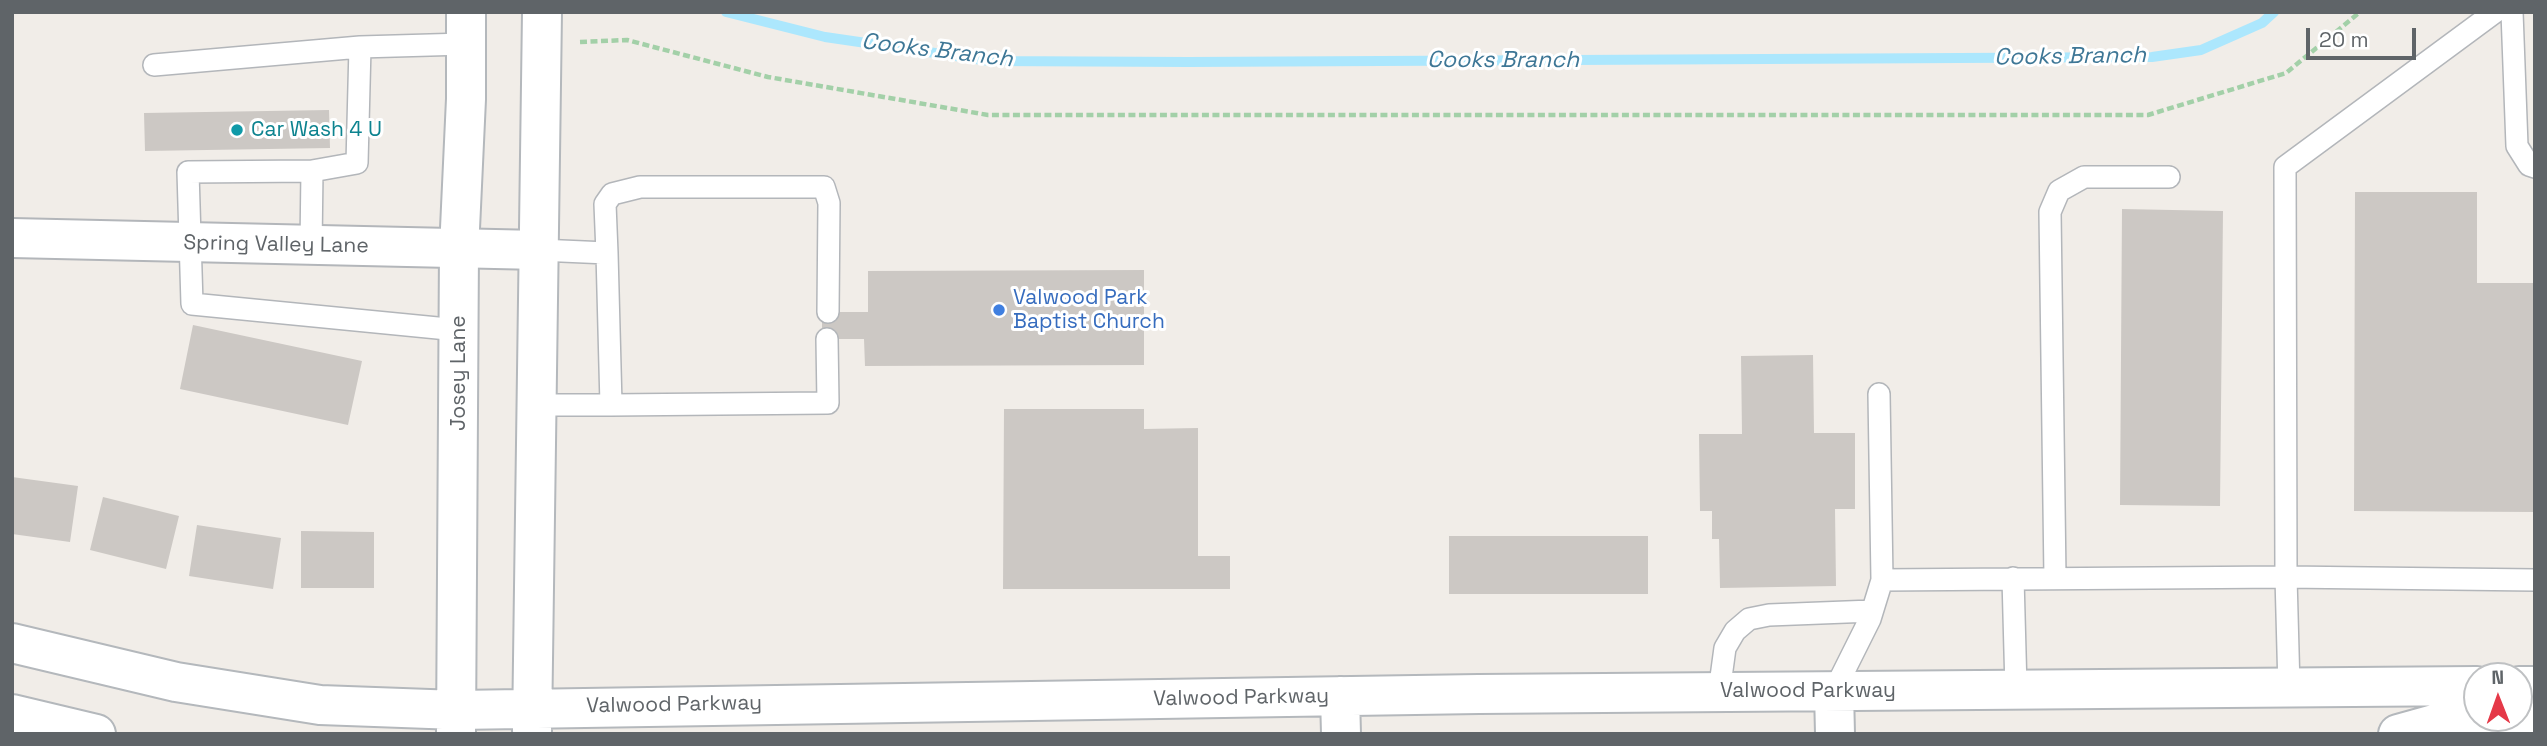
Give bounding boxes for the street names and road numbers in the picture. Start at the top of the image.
street label: Spring Valley Lane [183,231,369,259]
street label: Josey Lane [446,315,472,431]
street label: Valwood Parkway [1720,678,1896,704]
street label: Valwood Parkway [1153,684,1329,712]
street label: Valwood Parkway [586,691,762,719]

